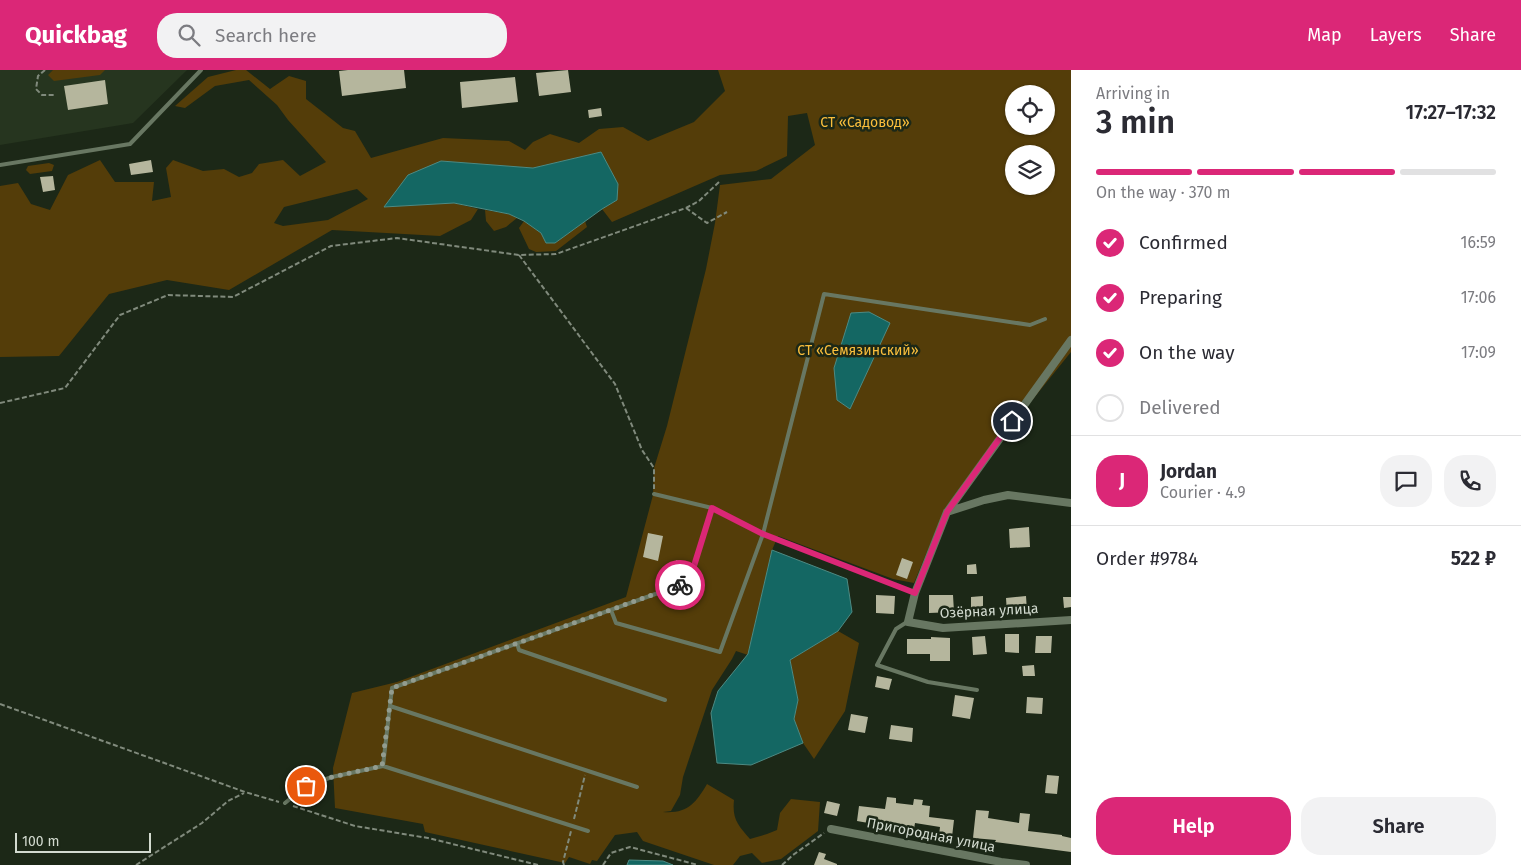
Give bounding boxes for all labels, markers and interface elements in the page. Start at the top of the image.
search box [157,13,507,58]
text: Quickbag [25,21,127,49]
icon: search [175,21,203,49]
text: Search here [215,24,317,47]
text: Map [1307,24,1342,46]
text: Layers [1370,24,1422,46]
text: Share [1450,24,1496,46]
text: Arriving in [1096,84,1170,103]
map controls [1005,85,1055,195]
button: locate [1005,85,1055,135]
text: 17:27–17:32 [1406,101,1496,124]
text: 3 min [1096,103,1175,141]
park label: СТ «Садовод» [820,114,910,131]
button: layers [1005,145,1055,195]
text: On the way · 370 m [1096,183,1230,202]
icon: check [1096,229,1124,257]
text: Confirmed [1139,231,1228,254]
text: 16:59 [1460,233,1496,252]
icon: check [1096,284,1124,312]
text: Preparing [1139,286,1222,309]
text: 17:06 [1461,288,1496,307]
icon: check [1096,339,1124,367]
text: On the way [1139,341,1235,364]
park label: СТ «Семязинский» [797,342,919,359]
text: 17:09 [1461,343,1496,362]
text: Delivered [1139,396,1221,419]
pin [991,400,1033,442]
icon: home [998,407,1026,435]
button: chat [1380,455,1432,507]
button: phone [1444,455,1496,507]
text: Jordan [1160,460,1217,483]
text: J [1119,469,1125,492]
text: Courier · 4.9 [1160,483,1246,502]
text: Order #9784 [1096,547,1198,570]
text: 522 ₽ [1451,547,1496,570]
courier [655,560,705,610]
icon: bike [666,571,694,599]
street label: Озёрная улица [939,600,1039,622]
pin [285,765,327,807]
icon: bag [292,772,320,800]
button: Help [1096,797,1291,855]
button: Share [1301,797,1496,855]
street label: Пригородная улица [865,814,997,856]
scale bar [15,830,151,853]
text: 100 m [22,833,59,850]

